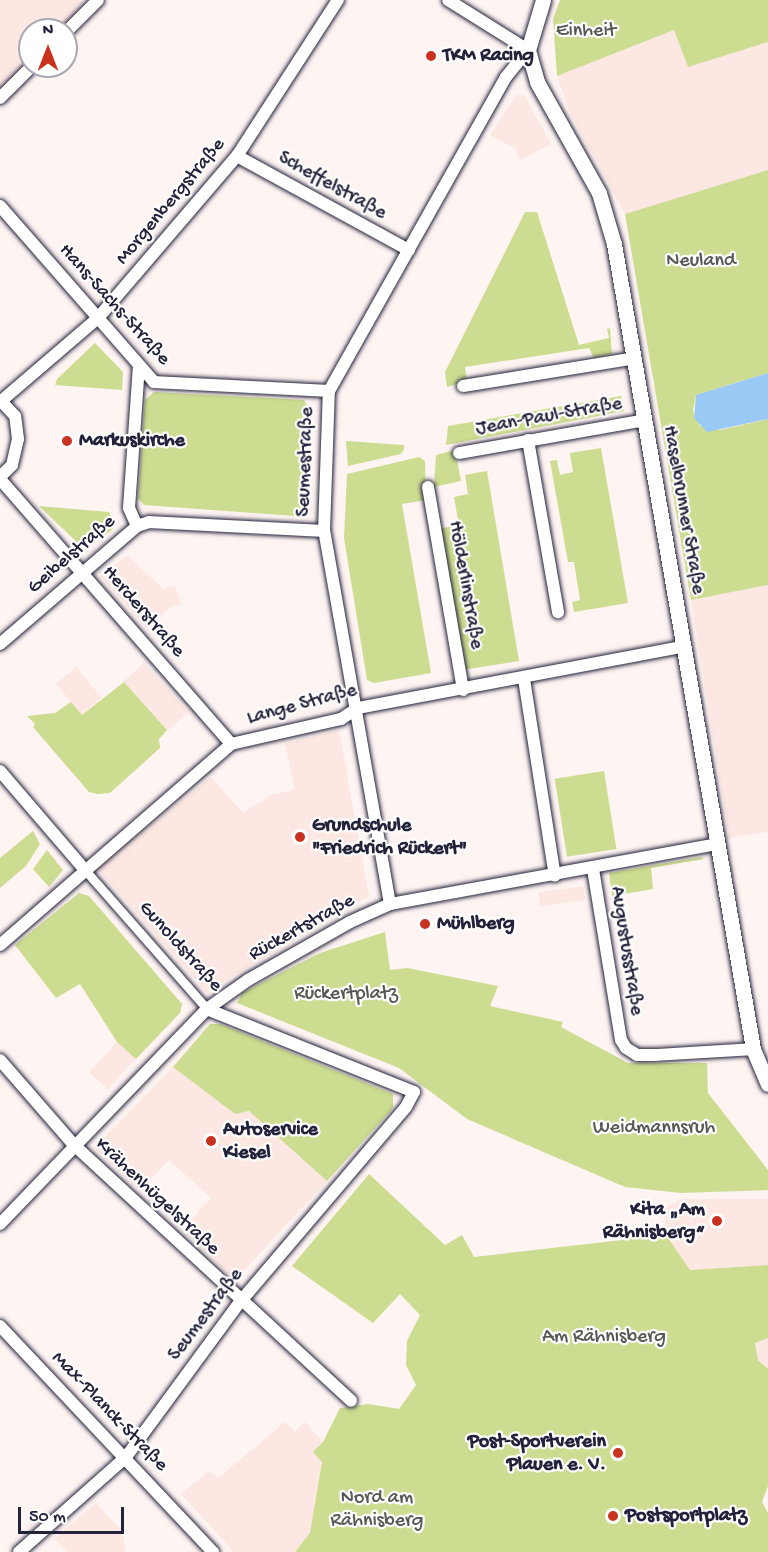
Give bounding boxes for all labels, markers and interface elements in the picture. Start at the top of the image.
north arrow [18,18,78,78]
park label: Einheit [556,19,616,43]
text: N [43,22,53,41]
place label: TKM Racing [443,44,534,68]
marker: TKM Racing [424,49,438,63]
street label: Morgenbergstraße [111,134,231,270]
street label: Scheffelstraße [274,146,390,226]
street label: Hans-Sachs-Straße [53,239,175,371]
park label: Neuland [666,249,736,273]
street label: Jean-Paul-Straße [474,392,624,442]
street label: Seumestraße [292,407,320,517]
street label: Haselbrunner Straße [656,424,710,596]
place label: Markuskirche [79,429,185,453]
marker: Markuskirche [60,434,74,448]
street label: Geibelstraße [23,510,121,600]
street label: Hölderlinstraße [442,519,488,651]
street label: Herderstraße [97,561,189,663]
street label: Lange Straße [245,679,359,731]
place label: Grundschule "Friedrich Rückert" [312,814,467,861]
marker: Grundschule "Friedrich Rückert" [293,830,307,844]
street label: Augustusstraße [604,885,648,1017]
street label: Rückertstraße [245,889,359,967]
street label: Gunoldstraße [133,897,227,997]
place label: Mühlberg [437,912,515,936]
marker: Mühlberg [418,917,432,931]
park label: Rückertplatz [294,982,398,1006]
park label: Weidmannsruh [593,1116,715,1140]
place label: Autoservice Kiesel [223,1118,318,1165]
street label: Krähenhügelstraße [90,1133,224,1261]
marker: Autoservice Kiesel [204,1134,218,1148]
place label: Kita „Am Rähnisberg“ [603,1198,705,1245]
marker: Kita „Am Rähnisberg“ [710,1214,724,1228]
street label: Seumestraße [163,1264,249,1366]
park label: Am Rähnisberg [542,1325,666,1349]
street label: Max-Planck-Straße [46,1347,172,1477]
place label: Post-Sportverein Plauen e. V. [468,1430,606,1477]
marker: Post-Sportverein Plauen e. V. [611,1446,625,1460]
park label: Nord am Rähnisberg [331,1487,423,1534]
scale bar [21,1495,128,1533]
place label: Postsportplatz [625,1504,747,1528]
text: 50 m [29,1507,66,1528]
marker: Postsportplatz [606,1509,620,1523]

